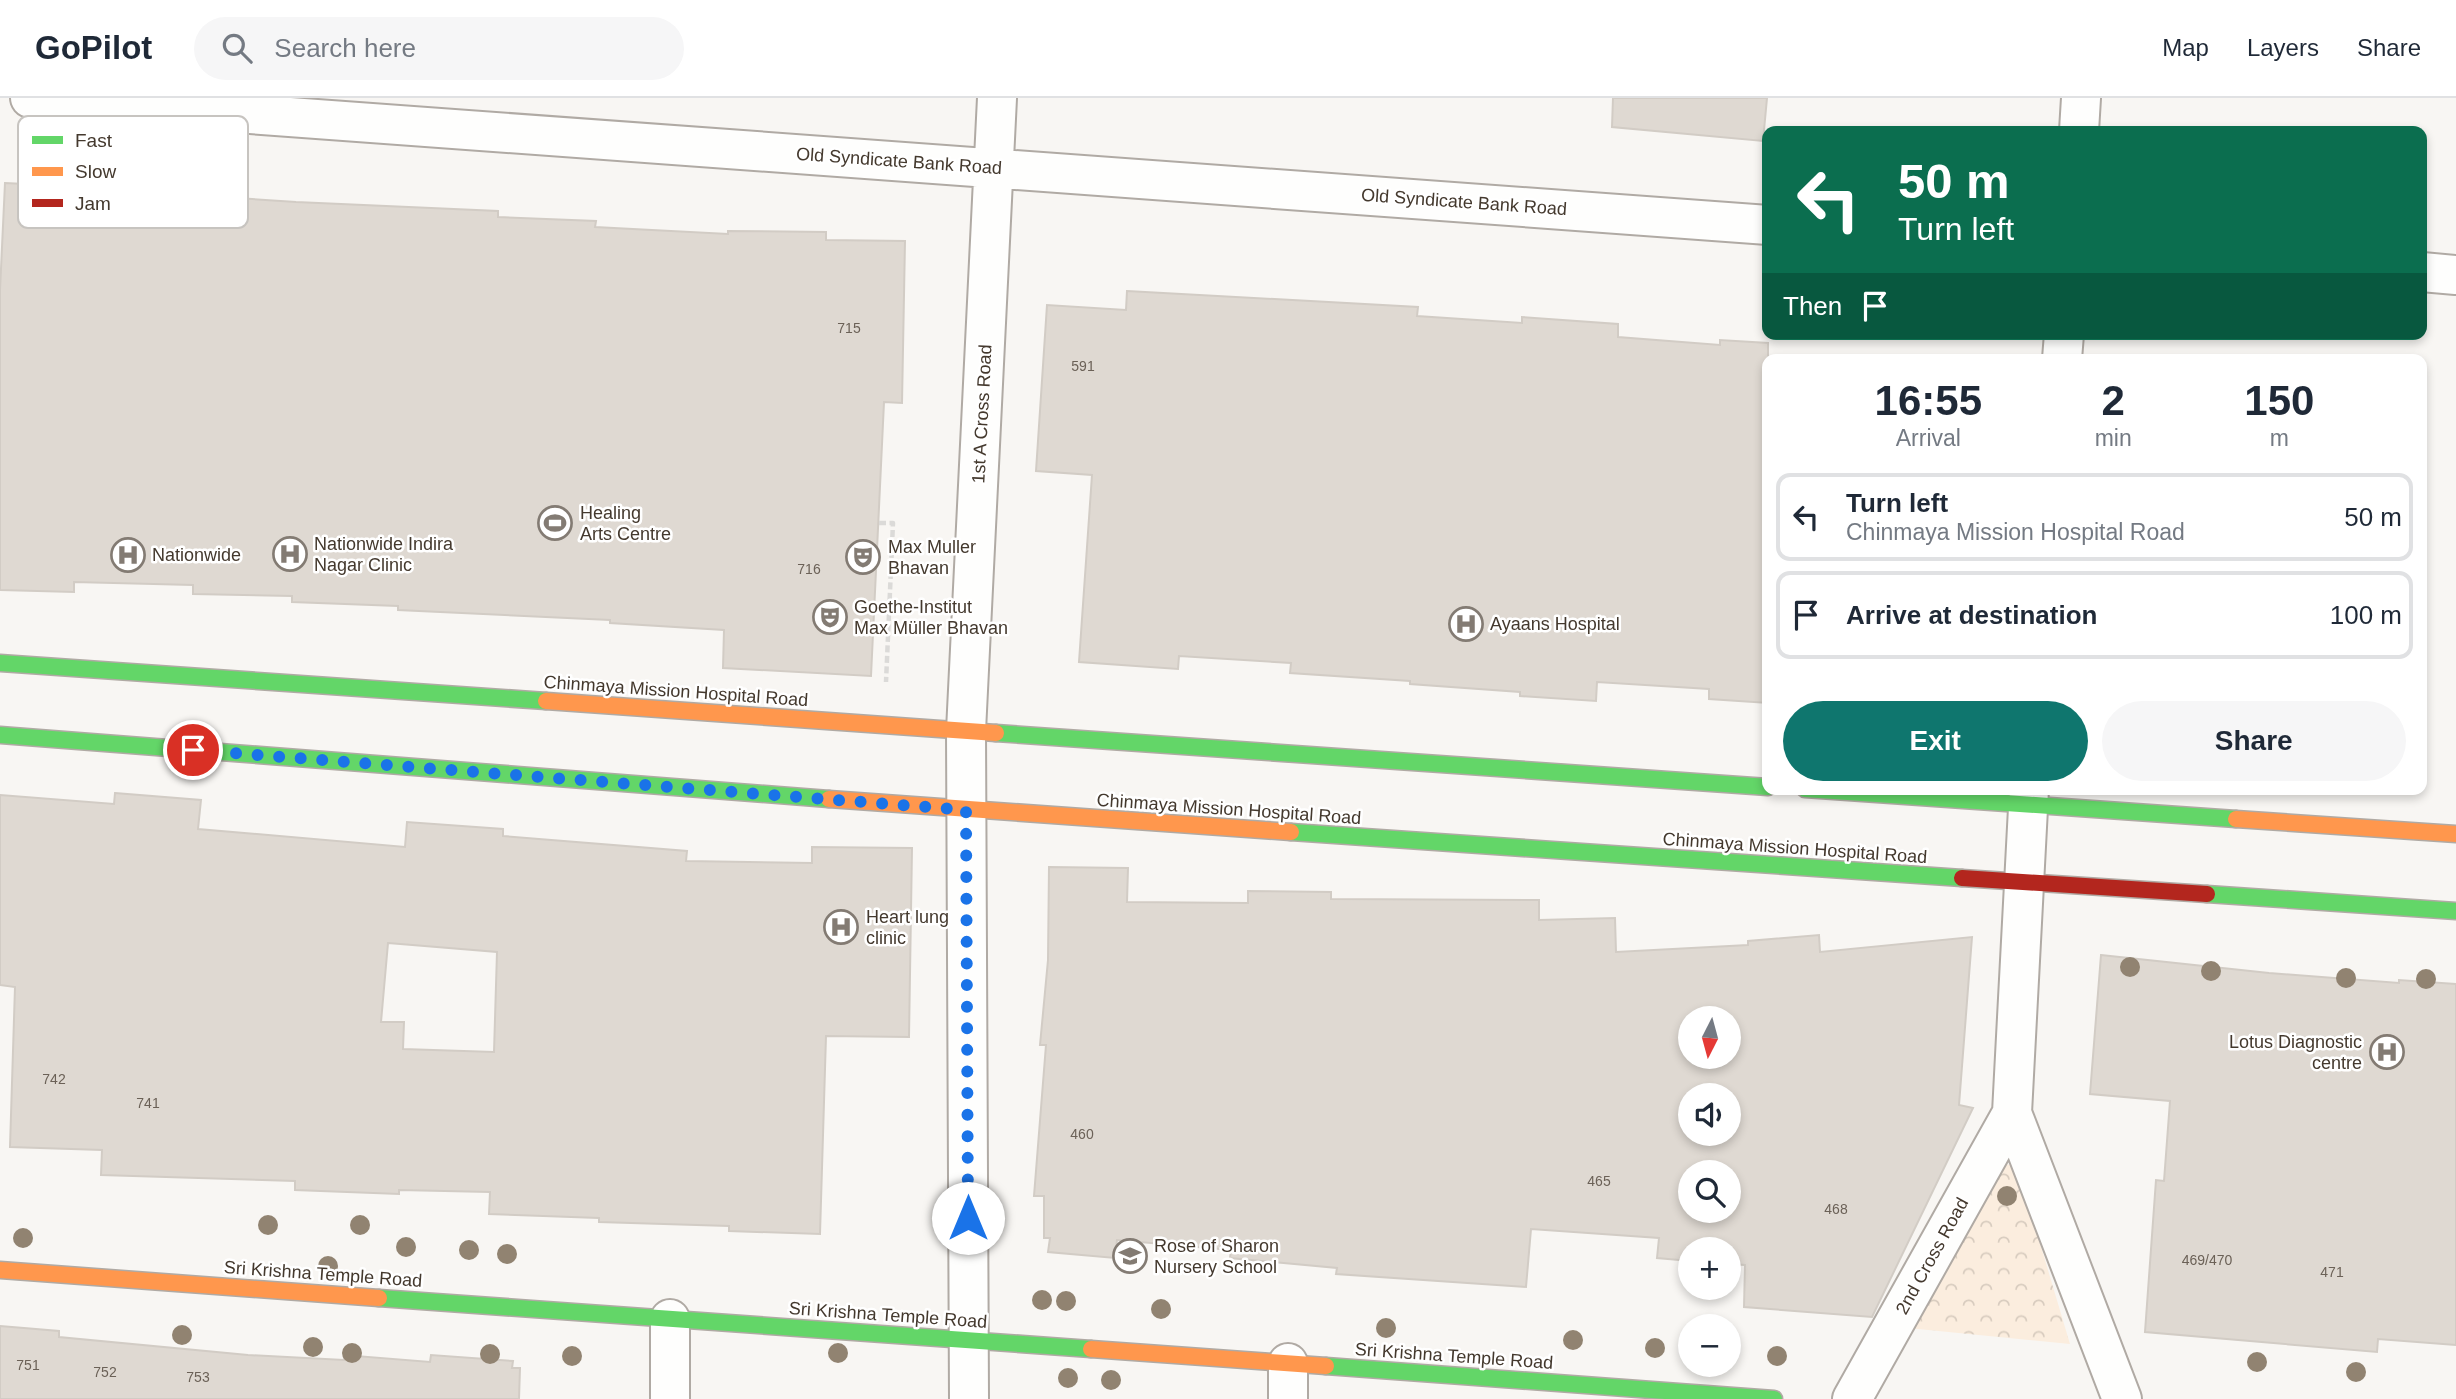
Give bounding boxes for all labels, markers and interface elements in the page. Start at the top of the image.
search box [194,17,684,80]
text: GoPilot [35,29,152,66]
icon: search [218,29,256,67]
text: Search here [274,33,416,63]
text: Map [2162,34,2209,61]
text: Layers [2247,34,2319,61]
text: Share [2357,34,2421,61]
legend [18,116,248,228]
text: Fast [75,130,113,151]
street label: Old Syndicate Bank Road [795,144,1003,178]
icon: left [1783,154,1874,245]
text: 50 m [1898,154,2010,208]
text: Slow [75,161,116,182]
street label: Old Syndicate Bank Road [1360,185,1568,219]
text: Jam [75,193,111,214]
text: Turn left [1898,211,2014,247]
icon: arrive [1856,287,1894,325]
text: Then [1783,291,1842,321]
house number: 715 [837,320,861,336]
street label: 1st A Cross Road [968,344,996,484]
house number: 591 [1071,358,1095,374]
text: 16:55 [1875,377,1982,424]
text: 2 [2101,377,2125,424]
text: 150 [2244,377,2314,424]
text: Arrival [1896,425,1961,451]
text: min [2095,425,2132,451]
text: m [2270,425,2289,451]
text: Turn left [1846,488,1948,518]
icon: left [1787,498,1825,536]
text: 50 m [2344,502,2402,532]
place label: Healing Arts Centre [580,503,671,544]
sports icon: Healing Arts Centre [536,504,574,542]
text: Chinmaya Mission Hospital Road [1846,519,2185,545]
place label: Nationwide Indira Nagar Clinic [314,534,454,575]
hospital icon: Nationwide Indira Nagar Clinic [271,535,309,573]
hospital icon: Nationwide [109,536,147,574]
place label: Max Muller Bhavan [888,537,976,578]
theatre icon: Max Muller Bhavan [844,538,882,576]
place label: Nationwide [152,545,241,565]
house number: 716 [797,561,821,577]
icon: arrive [1787,596,1825,634]
place label: Goethe-Institut Max Müller Bhavan [854,597,1008,638]
theatre icon: Goethe-Institut Max Müller Bhavan [811,598,849,636]
text: Arrive at destination [1846,600,2097,630]
text: 100 m [2330,600,2402,630]
hospital icon: Ayaans Hospital [1447,605,1485,643]
place label: Ayaans Hospital [1490,614,1620,634]
street label: Chinmaya Mission Hospital Road [543,672,809,710]
button: Exit [1783,701,2088,781]
button: Share [2102,701,2406,781]
pin [163,720,223,780]
icon: arrive [174,731,212,769]
street label: Chinmaya Mission Hospital Road [1096,790,1362,828]
street label: Chinmaya Mission Hospital Road [1662,829,1928,867]
place label: Heart lung clinic [866,907,949,948]
hospital icon: Heart lung clinic [822,908,860,946]
north arrow [1678,1006,1741,1069]
map controls [1678,1006,1741,1377]
place label: Lotus Diagnostic centre [2229,1032,2362,1073]
hospital icon: Lotus Diagnostic centre [2368,1033,2406,1071]
house number: 742 [42,1071,66,1087]
button: sound [1678,1083,1741,1146]
house number: 741 [136,1095,160,1111]
house number: 460 [1070,1126,1094,1142]
button: search [1678,1160,1741,1223]
house number: 465 [1587,1173,1611,1189]
position arrow [931,1181,1005,1255]
street label: 2nd Cross Road [1892,1194,1972,1318]
house number: 468 [1824,1201,1848,1217]
place label: Rose of Sharon Nursery School [1154,1236,1279,1277]
school or university icon: Rose of Sharon Nursery School [1111,1237,1149,1275]
button: + [1678,1237,1741,1300]
house number: 469/470 [2182,1252,2233,1268]
street label: Sri Krishna Temple Road [223,1257,423,1291]
house number: 471 [2320,1264,2344,1280]
street label: Sri Krishna Temple Road [788,1298,988,1332]
button: − [1678,1314,1741,1377]
street label: Sri Krishna Temple Road [1354,1339,1554,1373]
house number: 751 [16,1357,40,1373]
house number: 752 [93,1364,117,1380]
house number: 753 [186,1369,210,1385]

